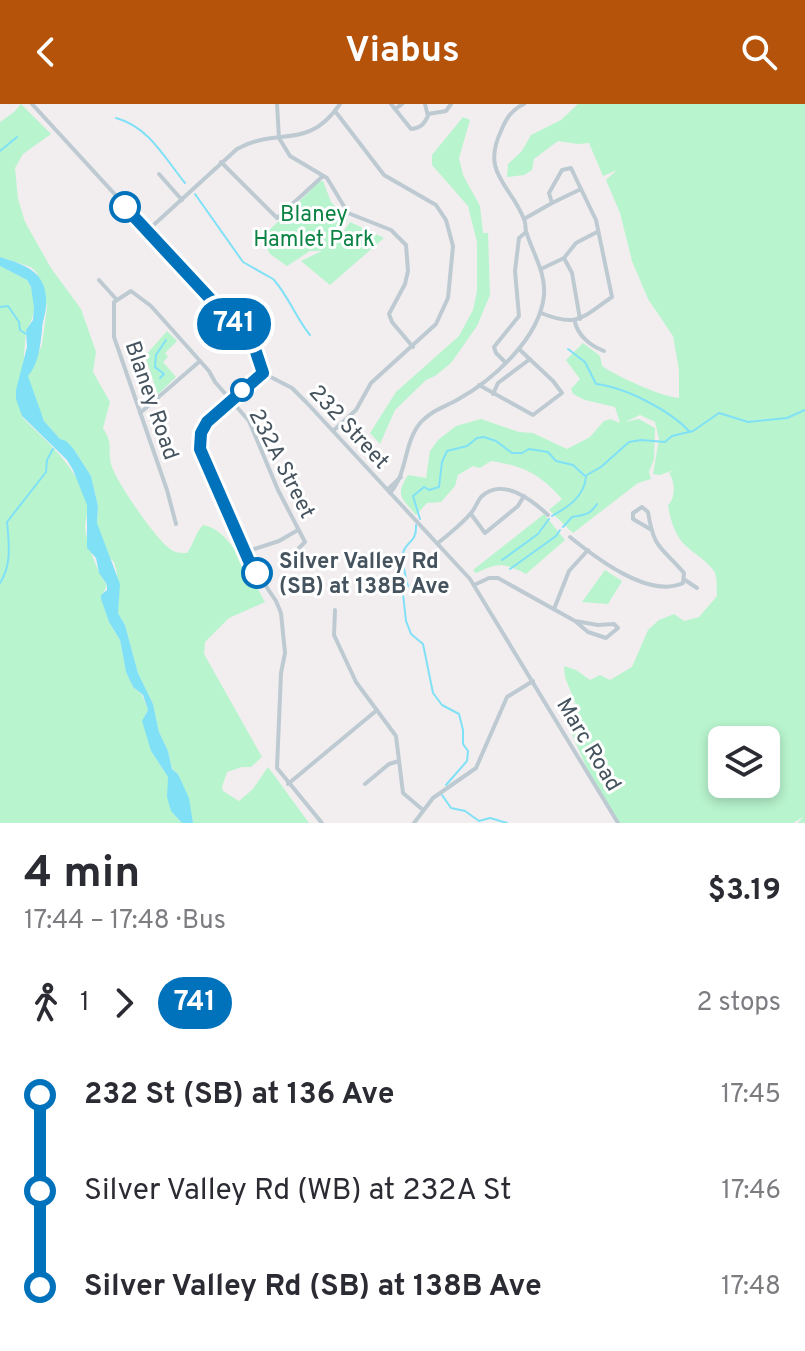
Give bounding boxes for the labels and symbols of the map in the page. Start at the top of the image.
unlabelled marker [110,192,140,222]
park label: Blaney Hamlet Park [253,202,375,254]
line badge: 741 [188,298,280,350]
street label: Blaney Road [118,338,184,464]
unlabelled marker [231,379,253,401]
street label: 232 Street [302,380,394,475]
street label: 232A Street [242,405,320,524]
place label: Silver Valley Rd (SB) at 138B Ave [279,549,449,601]
marker: Silver Valley Rd (SB) at 138B Ave [242,558,272,588]
street label: Marc Road [550,694,626,797]

